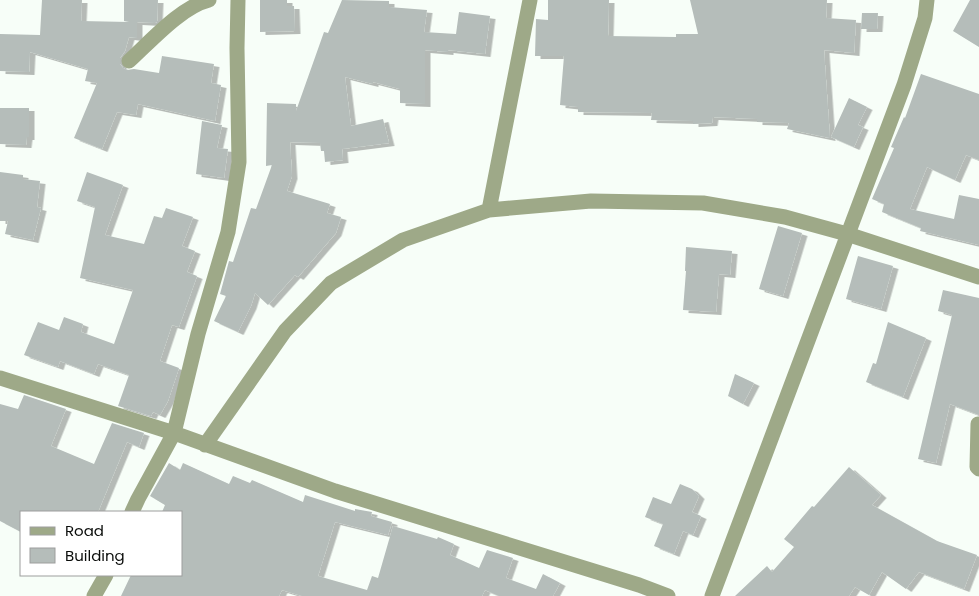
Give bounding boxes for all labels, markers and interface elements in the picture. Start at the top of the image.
legend [20,511,182,576]
text: Road [65,520,104,541]
text: Building [65,545,125,566]

